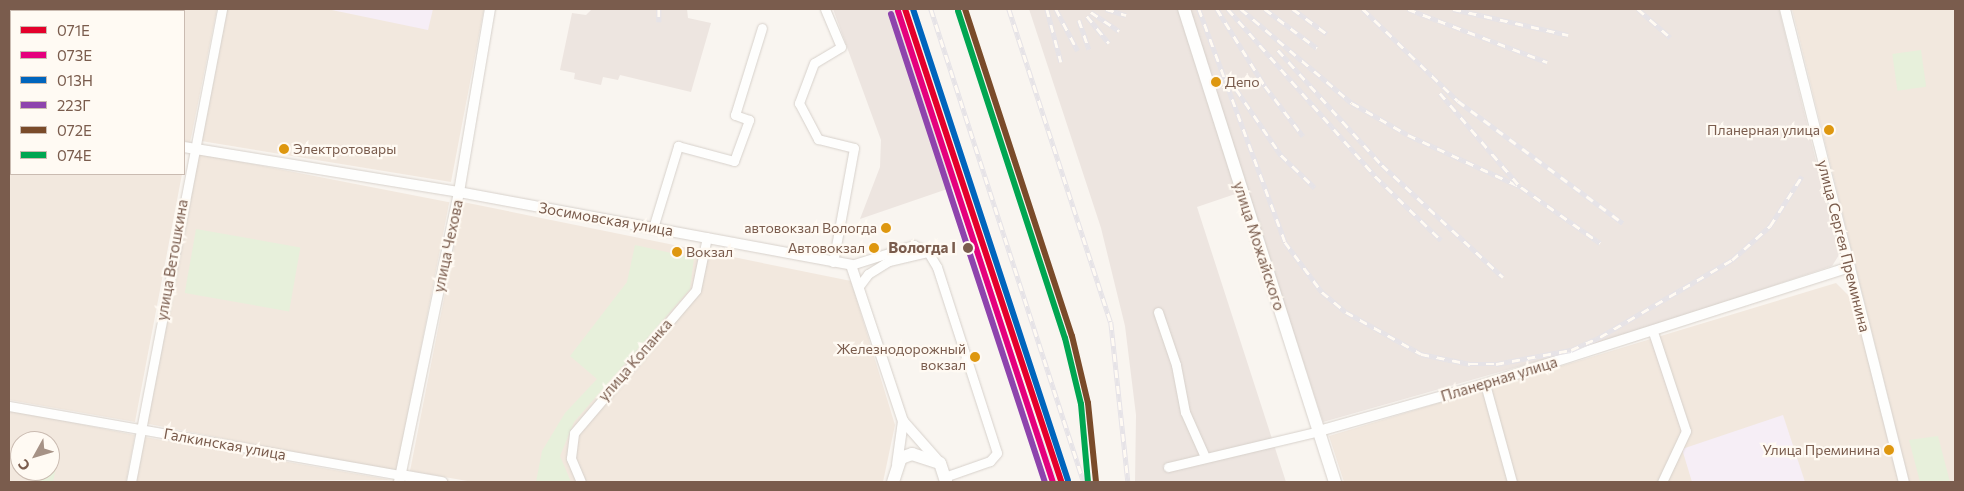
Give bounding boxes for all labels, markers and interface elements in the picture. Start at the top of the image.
legend [10,10,185,175]
text: 071Е [57,21,90,39]
text: 073Е [57,46,92,64]
text: 013Н [57,71,93,89]
place label: Депо [1225,74,1260,90]
marker: Депо [1211,77,1221,87]
text: 223Г [57,96,91,114]
text: 072Е [57,121,92,139]
place label: Планерная улица [1707,122,1820,138]
marker: Планерная улица [1824,125,1834,135]
place label: Электротовары [293,141,396,157]
marker: Электротовары [279,144,289,154]
text: 074Е [57,146,92,164]
street label: улица Сергея Преминина [1814,158,1874,334]
street label: улица Можайского [1230,179,1288,313]
street label: улица Ветошкина [152,198,192,322]
street label: улица Чехова [429,198,467,294]
street label: Зосимовская улица [537,198,675,240]
place label: автовокзал Вологда [744,220,877,236]
marker: автовокзал Вологда [881,223,891,233]
place label: Вологда I [888,239,956,257]
place label: Автовокзал [788,240,865,256]
marker: Вологда I [960,240,976,256]
marker: Автовокзал [869,243,879,253]
place label: Вокзал [686,244,733,260]
marker: Вокзал [672,247,682,257]
street label: улица Копанка [594,315,676,405]
place label: Железнодорожный вокзал [836,341,966,374]
marker: Железнодорожный вокзал [970,352,980,362]
street label: Планерная улица [1439,353,1559,405]
street label: Галкинская улица [162,424,288,464]
north arrow [10,431,60,481]
place label: Улица Преминина [1762,442,1880,458]
marker: Улица Преминина [1884,445,1894,455]
text: С [14,456,33,474]

